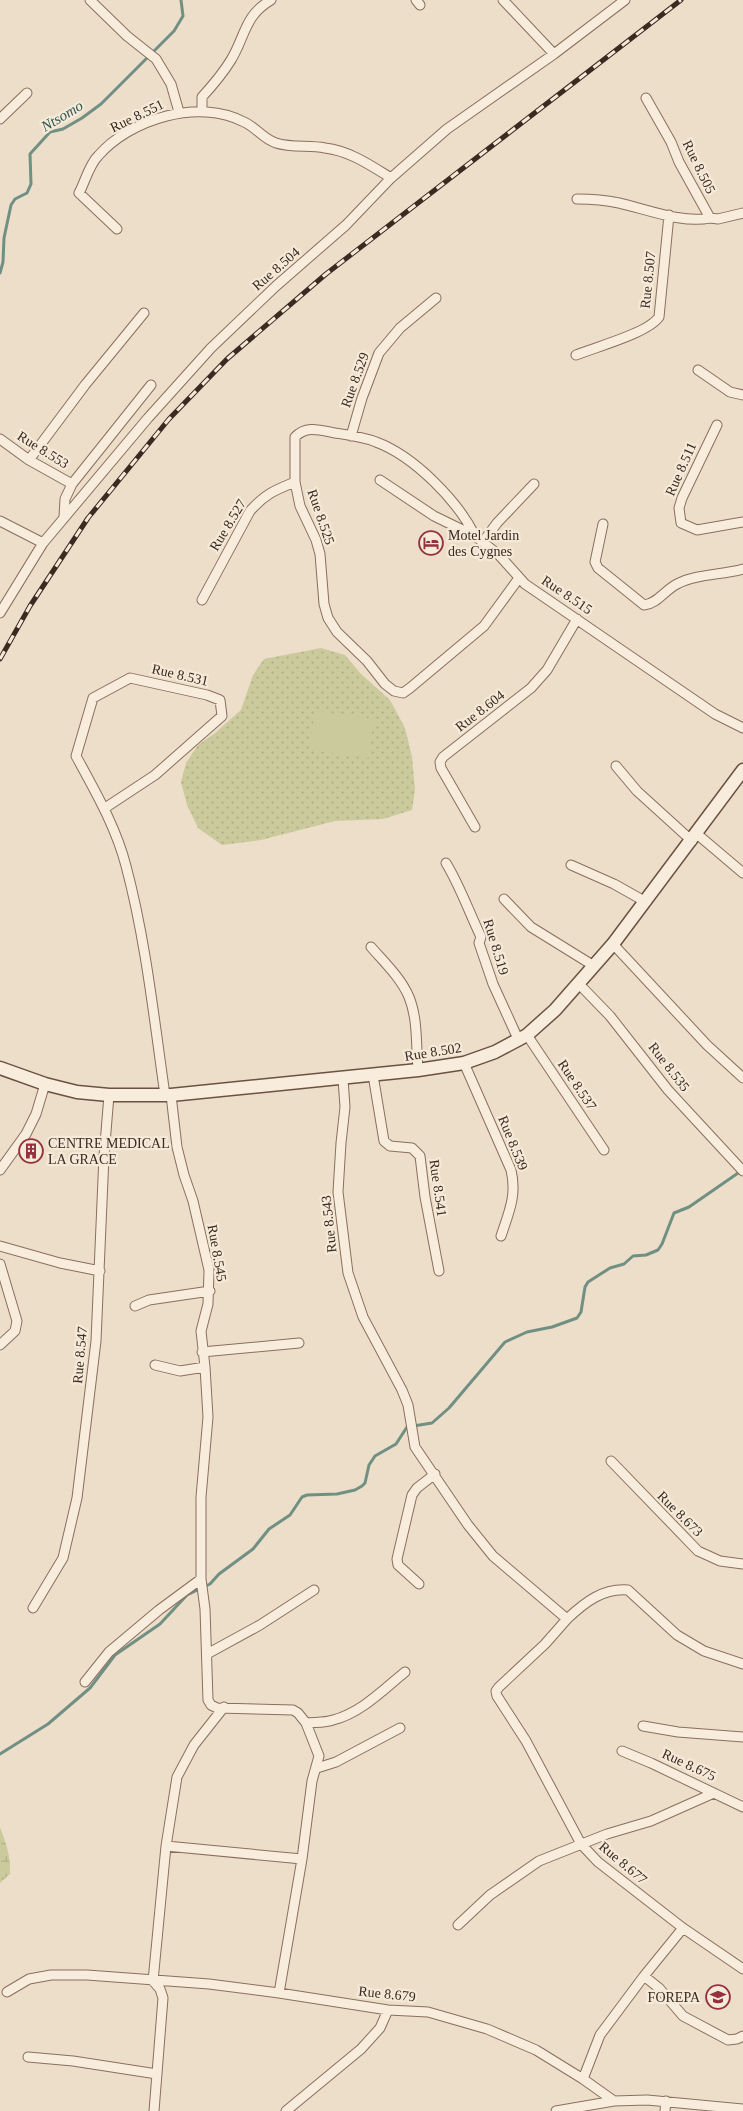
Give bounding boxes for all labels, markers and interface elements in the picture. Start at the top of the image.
water label: Ntsomo [37,97,86,135]
street label: Rue 8.551 [108,97,166,135]
street label: Rue 8.505 [680,138,718,196]
street label: Rue 8.504 [249,244,303,294]
street label: Rue 8.507 [638,251,658,309]
street label: Rue 8.529 [338,350,372,410]
street label: Rue 8.553 [15,428,71,472]
street label: Rue 8.511 [663,440,699,498]
street label: Rue 8.525 [305,487,337,547]
street label: Rue 8.527 [207,496,249,554]
place label: Motel Jardin des Cygnes [448,528,519,559]
hotel icon: Motel Jardin des Cygnes [418,530,444,556]
street label: Rue 8.515 [539,573,595,617]
street label: Rue 8.531 [150,661,210,689]
street label: Rue 8.604 [453,687,507,735]
street label: Rue 8.519 [480,917,512,977]
street label: Rue 8.502 [403,1040,463,1064]
street label: Rue 8.535 [645,1040,693,1094]
street label: Rue 8.537 [555,1057,599,1113]
street label: Rue 8.539 [495,1114,531,1172]
place label: CENTRE MEDICAL LA GRACE [48,1136,170,1167]
building icon: CENTRE MEDICAL LA GRACE [18,1138,44,1164]
street label: Rue 8.541 [427,1158,449,1218]
street label: Rue 8.543 [319,1195,339,1253]
street label: Rue 8.545 [205,1223,229,1283]
street label: Rue 8.547 [70,1326,90,1384]
street label: Rue 8.673 [654,1488,706,1540]
street label: Rue 8.675 [660,1746,718,1784]
street label: Rue 8.677 [596,1839,650,1887]
street label: Rue 8.679 [358,1984,416,2004]
school or university icon: FOREPA [705,1984,731,2010]
place label: FOREPA [648,1990,701,2005]

